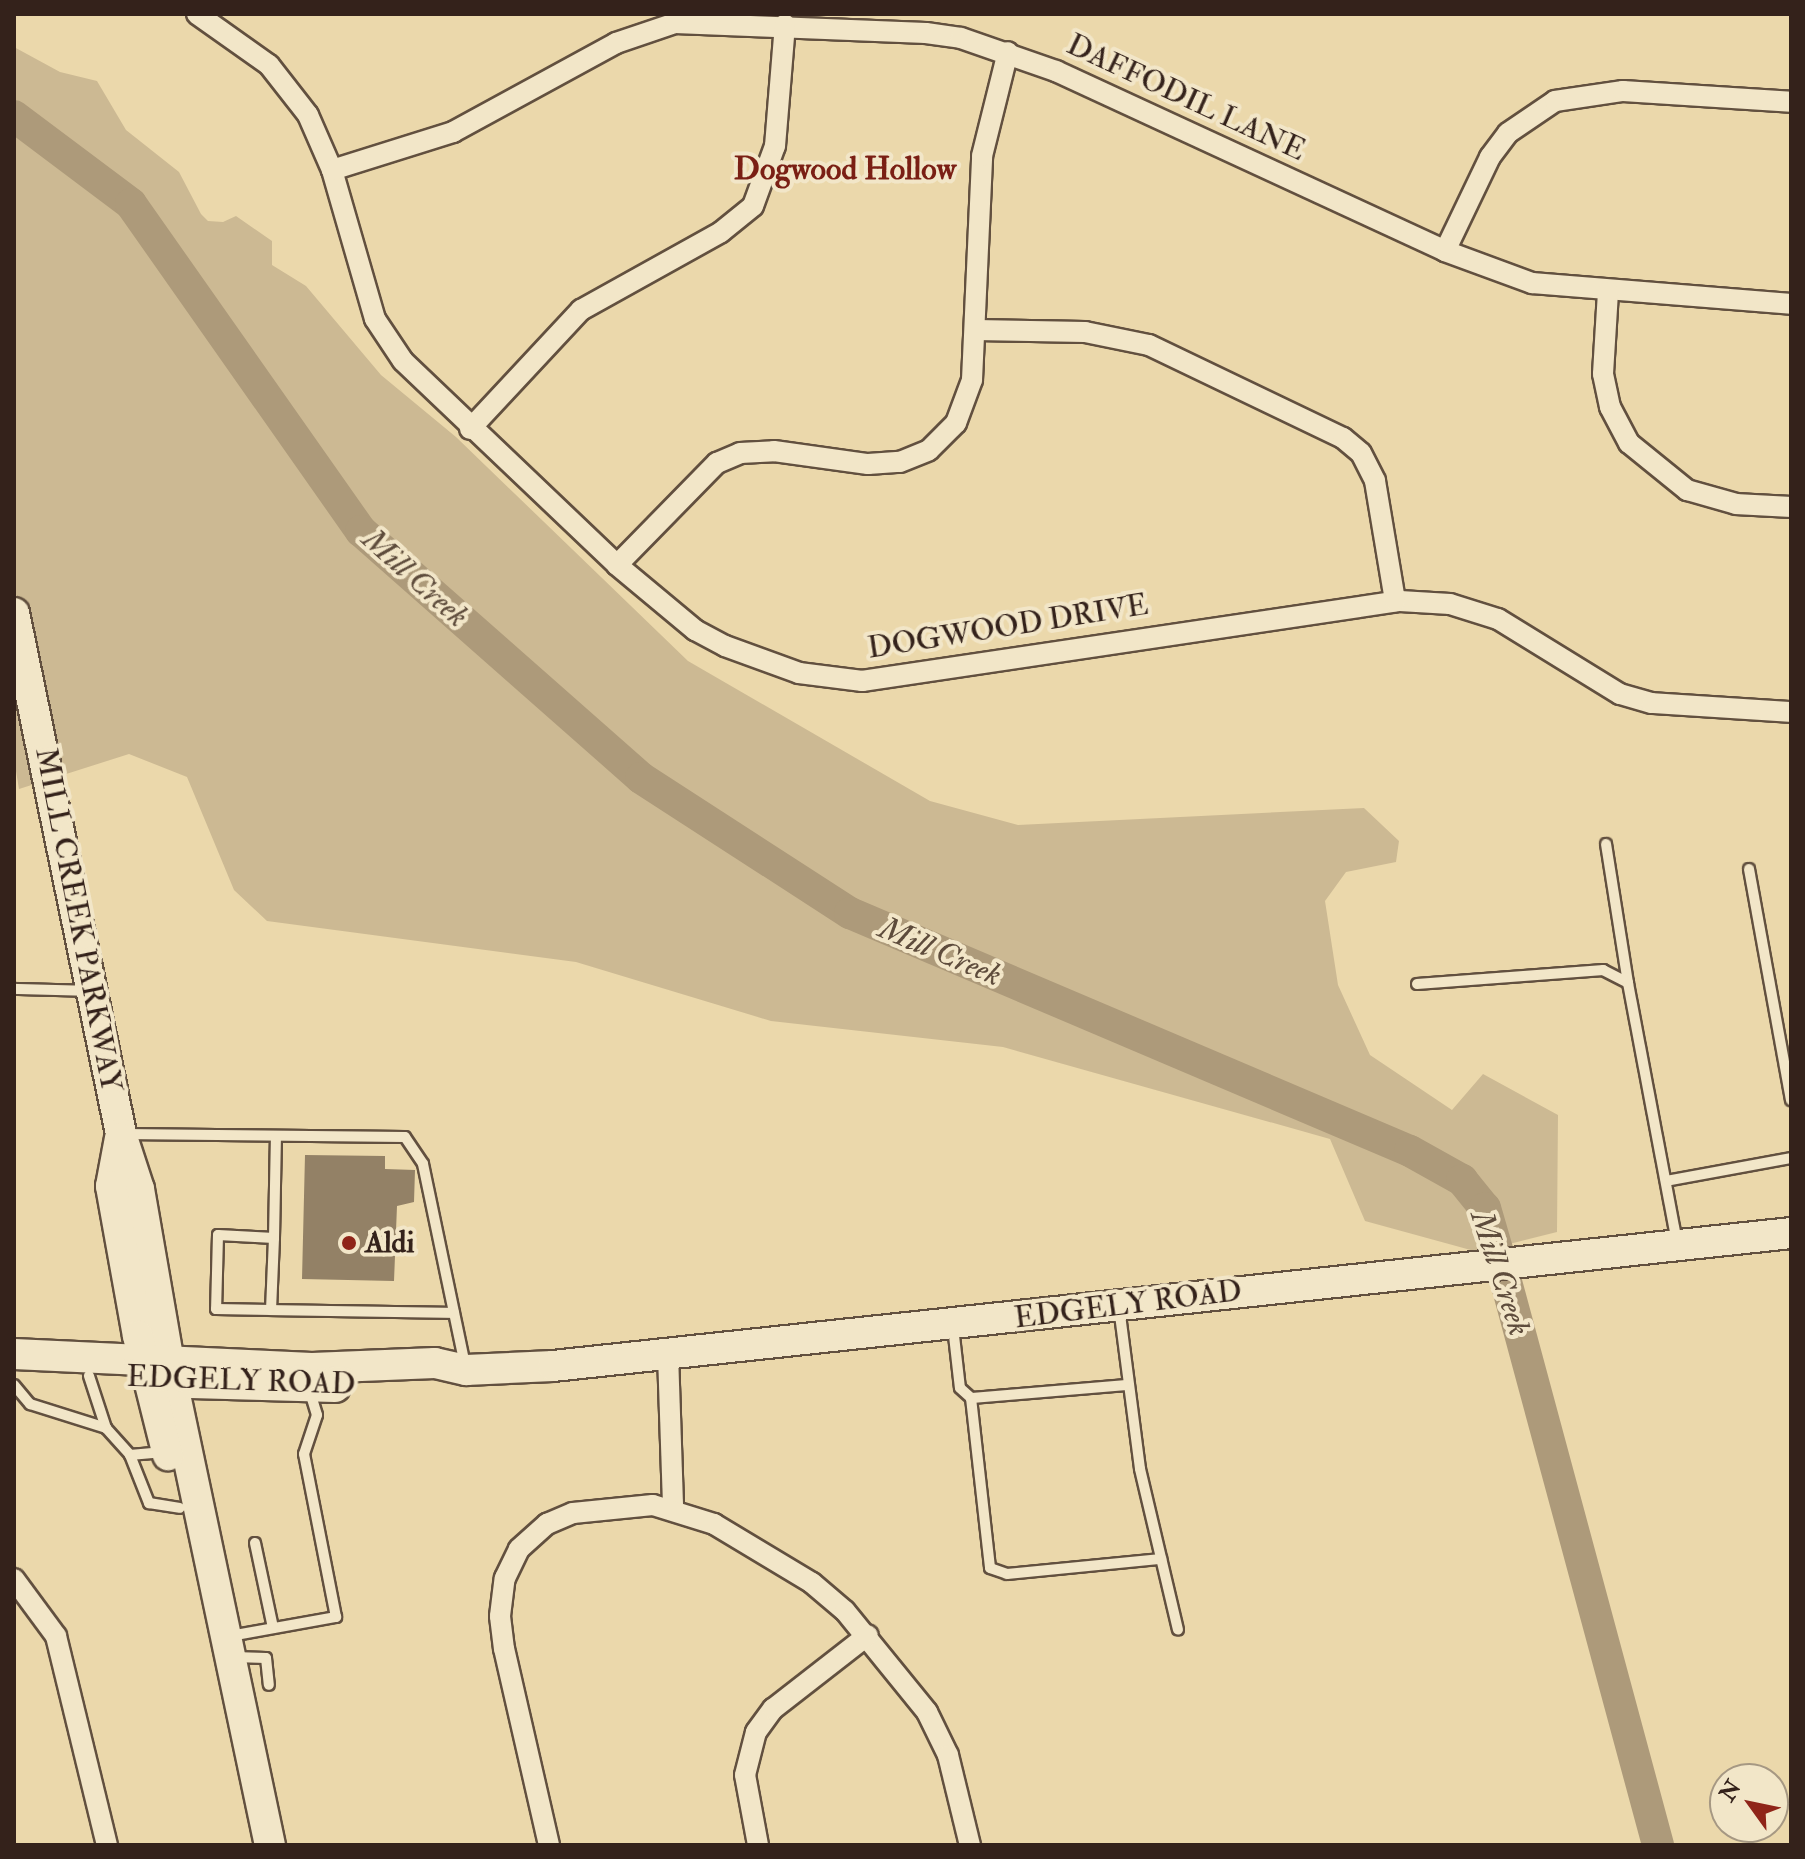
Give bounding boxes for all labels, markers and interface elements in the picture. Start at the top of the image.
street label: DAFFODIL LANE [1061,27,1311,169]
district label: Dogwood Hollow [734,150,956,188]
water label: Mill Creek [354,520,476,636]
street label: DOGWOOD DRIVE [865,587,1151,667]
street label: MILL CREEK PARKWAY [27,745,129,1095]
water label: Mill Creek [873,909,1007,995]
water label: Mill Creek [1462,1206,1538,1340]
place label: Aldi [365,1225,414,1261]
marker: Aldi [340,1234,358,1252]
street label: EDGELY ROAD [1012,1273,1244,1337]
street label: EDGELY ROAD [126,1359,356,1403]
north arrow [1709,1763,1789,1843]
text: N [1713,1775,1748,1807]

